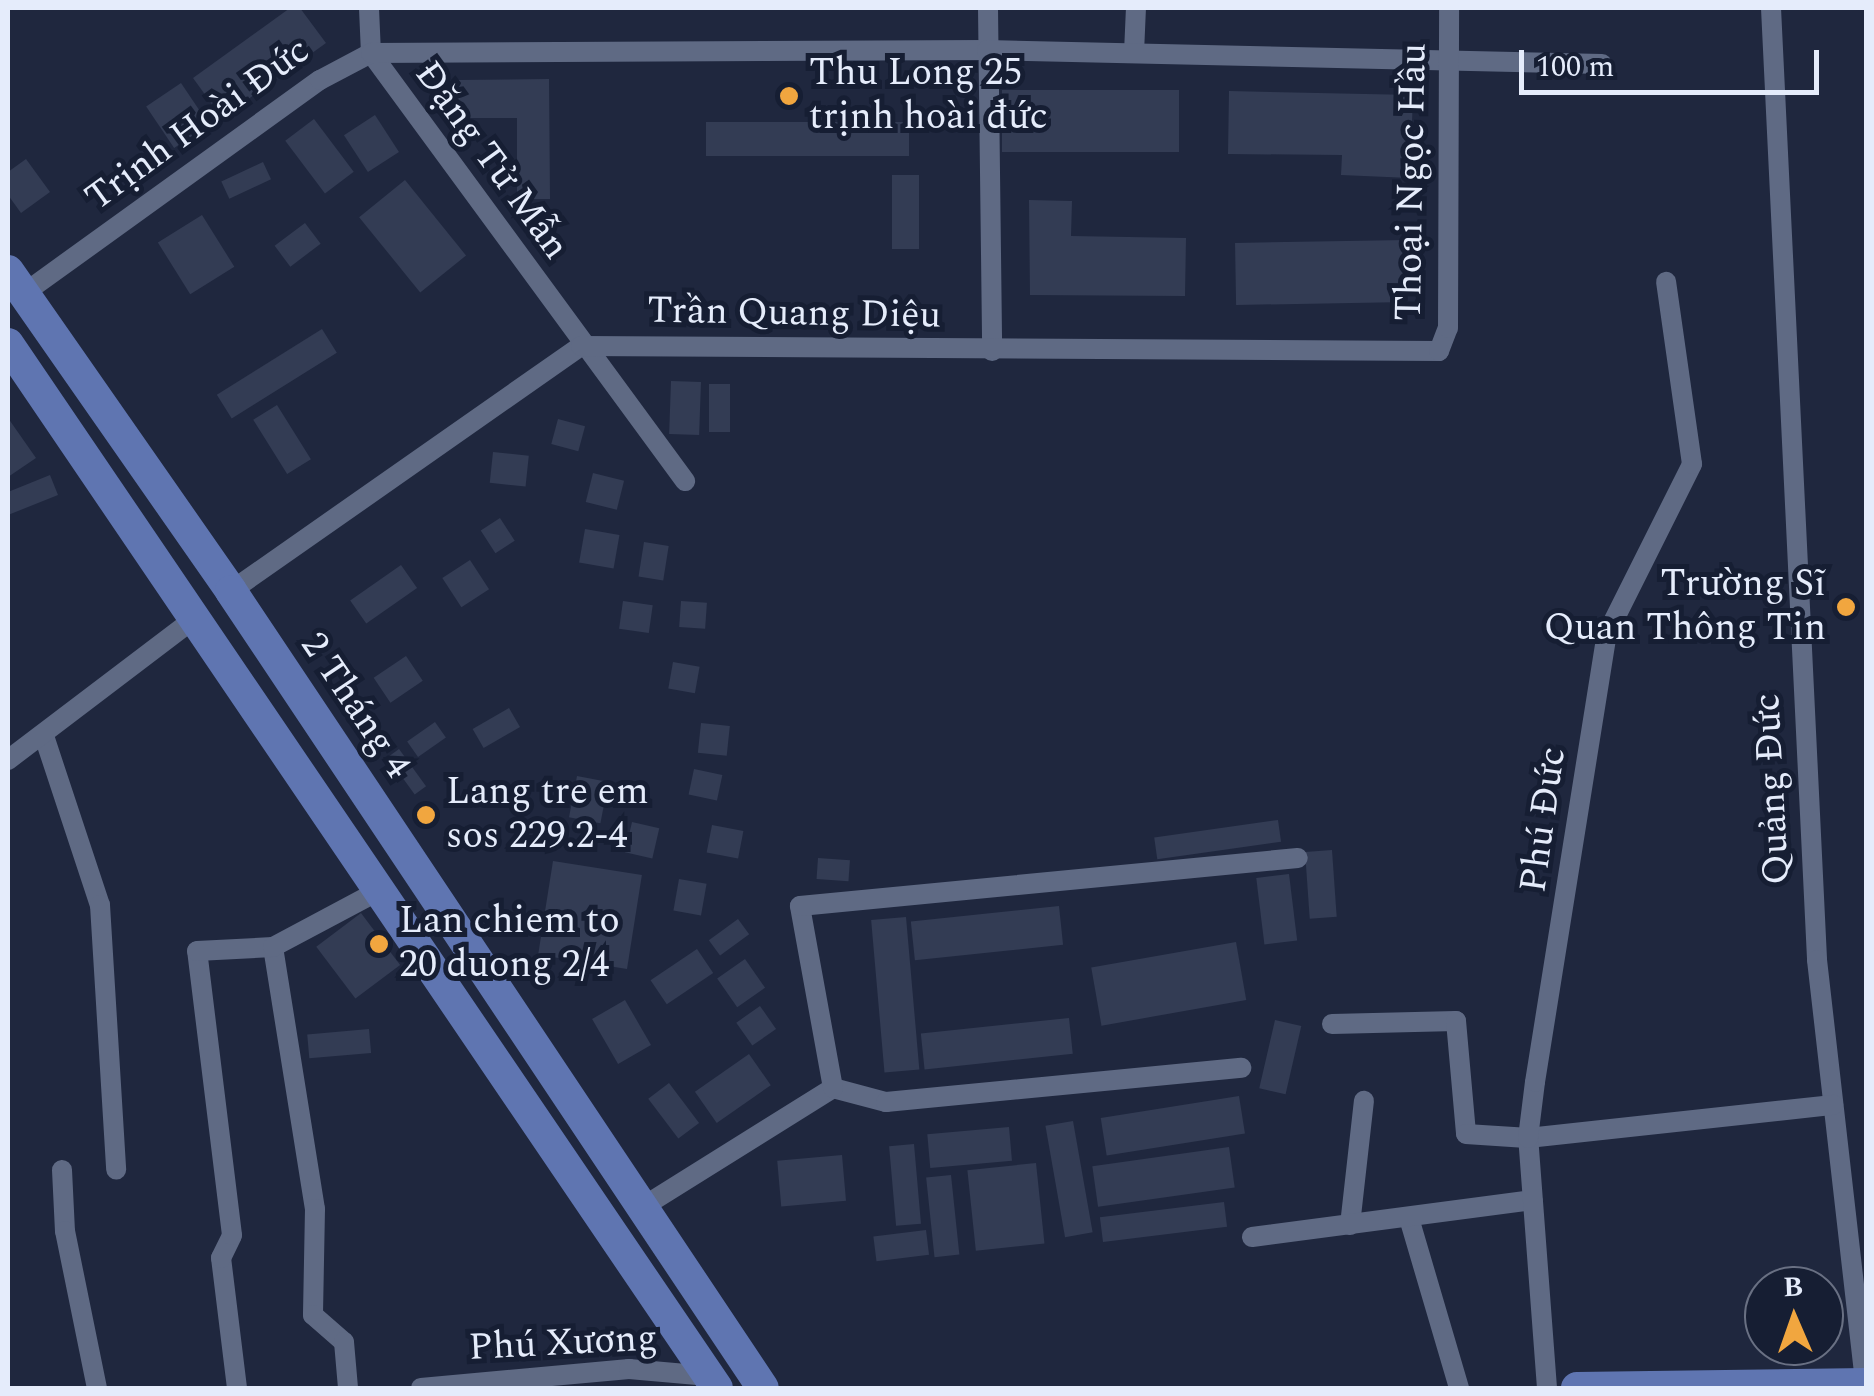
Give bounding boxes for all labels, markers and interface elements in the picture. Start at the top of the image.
street label: Trịnh Hoài Đức [77,28,319,222]
scale bar [1524,30,1824,92]
street label: Thoại Ngọc Hầu [1387,43,1437,321]
text: 100 m [1536,44,1614,90]
place label: Thu Long 25 trịnh hoài đức [809,51,1048,140]
street label: Đặng Tử Mẫn [404,53,578,269]
marker: Thu Long 25 trịnh hoài đức [778,85,800,107]
street label: Trần Quang Diệu [647,289,941,339]
place label: Trường Sĩ Quan Thông Tin [1544,562,1826,652]
marker: Trường Sĩ Quan Thông Tin [1835,596,1857,618]
street label: 2 Tháng 4 [290,625,420,787]
street label: Quảng Đức [1745,692,1801,886]
street label: Phú Đức [1511,744,1577,896]
place label: Lang tre em sos 229.2-4 [446,770,649,859]
marker: Lang tre em sos 229.2-4 [415,804,437,826]
place label: Lan chiem to 20 duong 2/4 [399,899,620,988]
marker: Lan chiem to 20 duong 2/4 [368,933,390,955]
north arrow [1744,1266,1844,1366]
text: B [1782,1266,1804,1309]
street label: Phú Xương [467,1316,659,1372]

